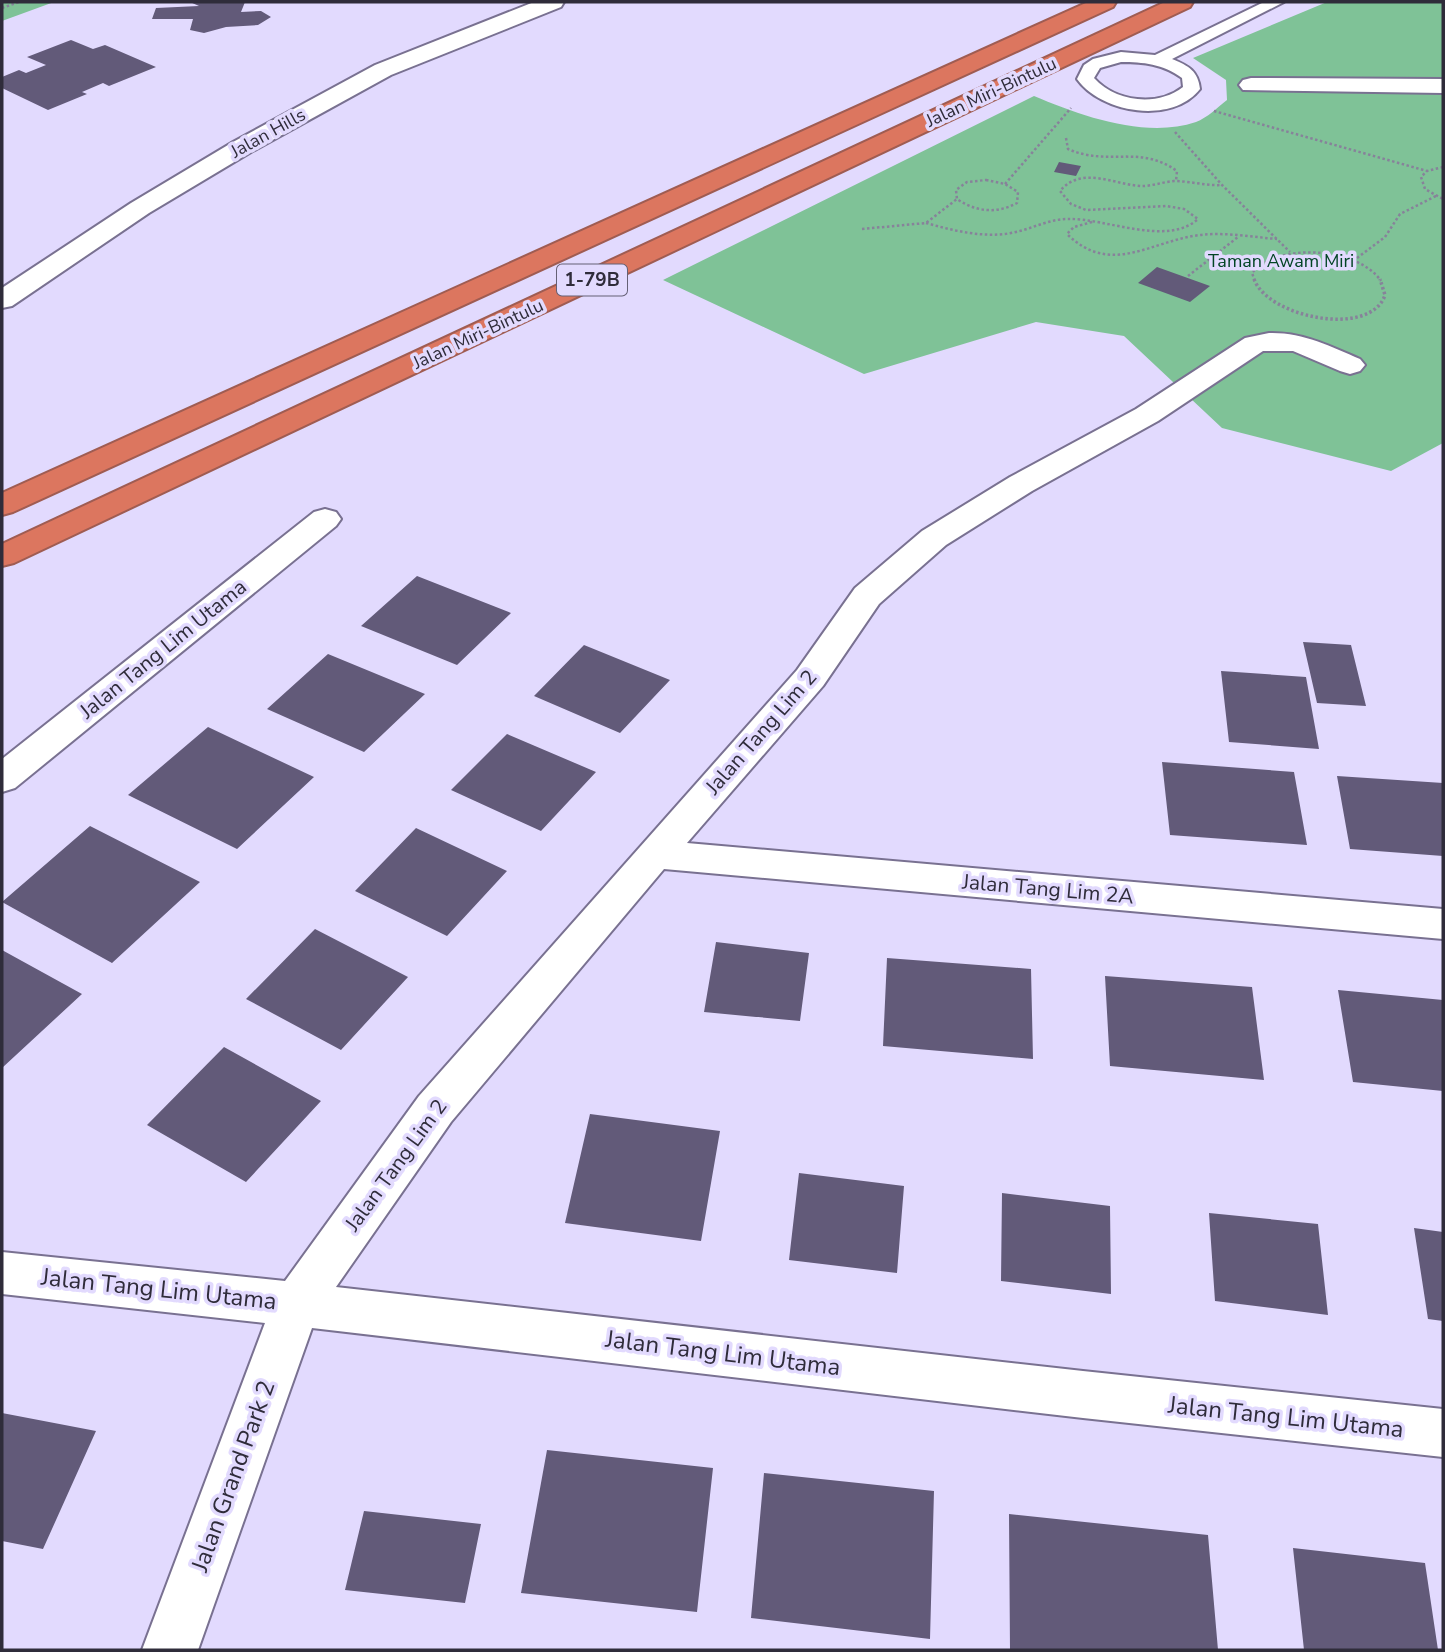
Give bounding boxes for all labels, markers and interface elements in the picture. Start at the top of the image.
street label: Jalan Miri-Bintulu [921,51,1060,133]
street label: Jalan Hills [225,103,310,164]
park label: Taman Awam Miri [1208,249,1354,273]
road number: 1-79B [557,264,627,296]
street label: Jalan Miri-Bintulu [408,293,547,375]
street label: Jalan Tang Lim Utama [73,573,252,726]
street label: Jalan Tang Lim 2 [698,664,823,801]
street label: Jalan Tang Lim 2A [960,867,1135,910]
street label: Jalan Tang Lim 2 [338,1093,453,1237]
street label: Jalan Tang Lim Utama [39,1261,278,1317]
street label: Jalan Tang Lim Utama [603,1323,842,1383]
street label: Jalan Grand Park 2 [183,1376,282,1577]
street label: Jalan Tang Lim Utama [1166,1389,1405,1445]

